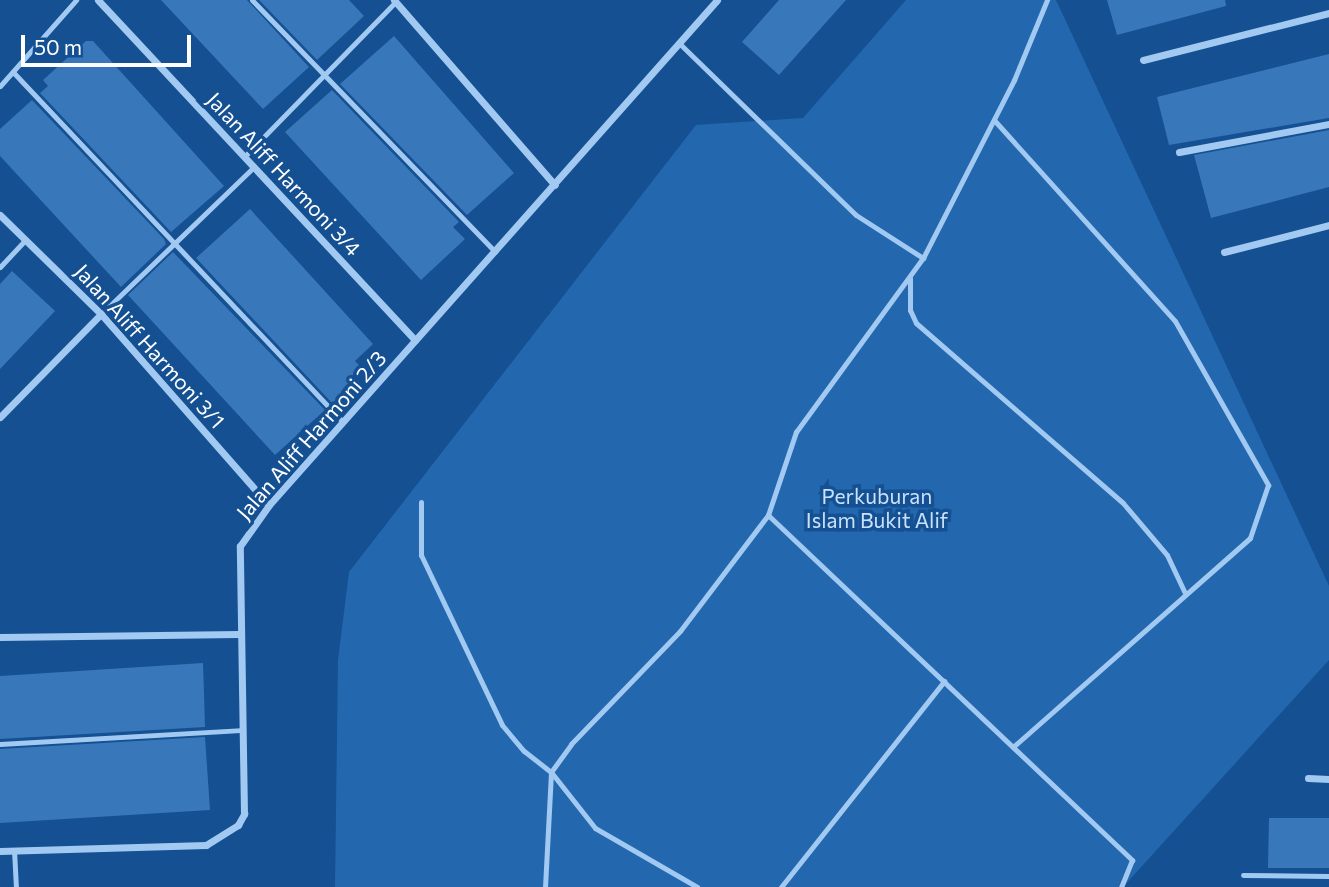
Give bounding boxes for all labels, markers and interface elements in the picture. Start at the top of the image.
scale bar [24,21,194,65]
text: 50 m [34,34,82,59]
street label: Jalan Aliff Harmoni 3/4 [202,87,366,261]
street label: Jalan Aliff Harmoni 3/1 [70,259,230,433]
street label: Jalan Aliff Harmoni 2/3 [231,346,391,524]
park label: Perkuburan Islam Bukit Alif [806,483,948,533]

